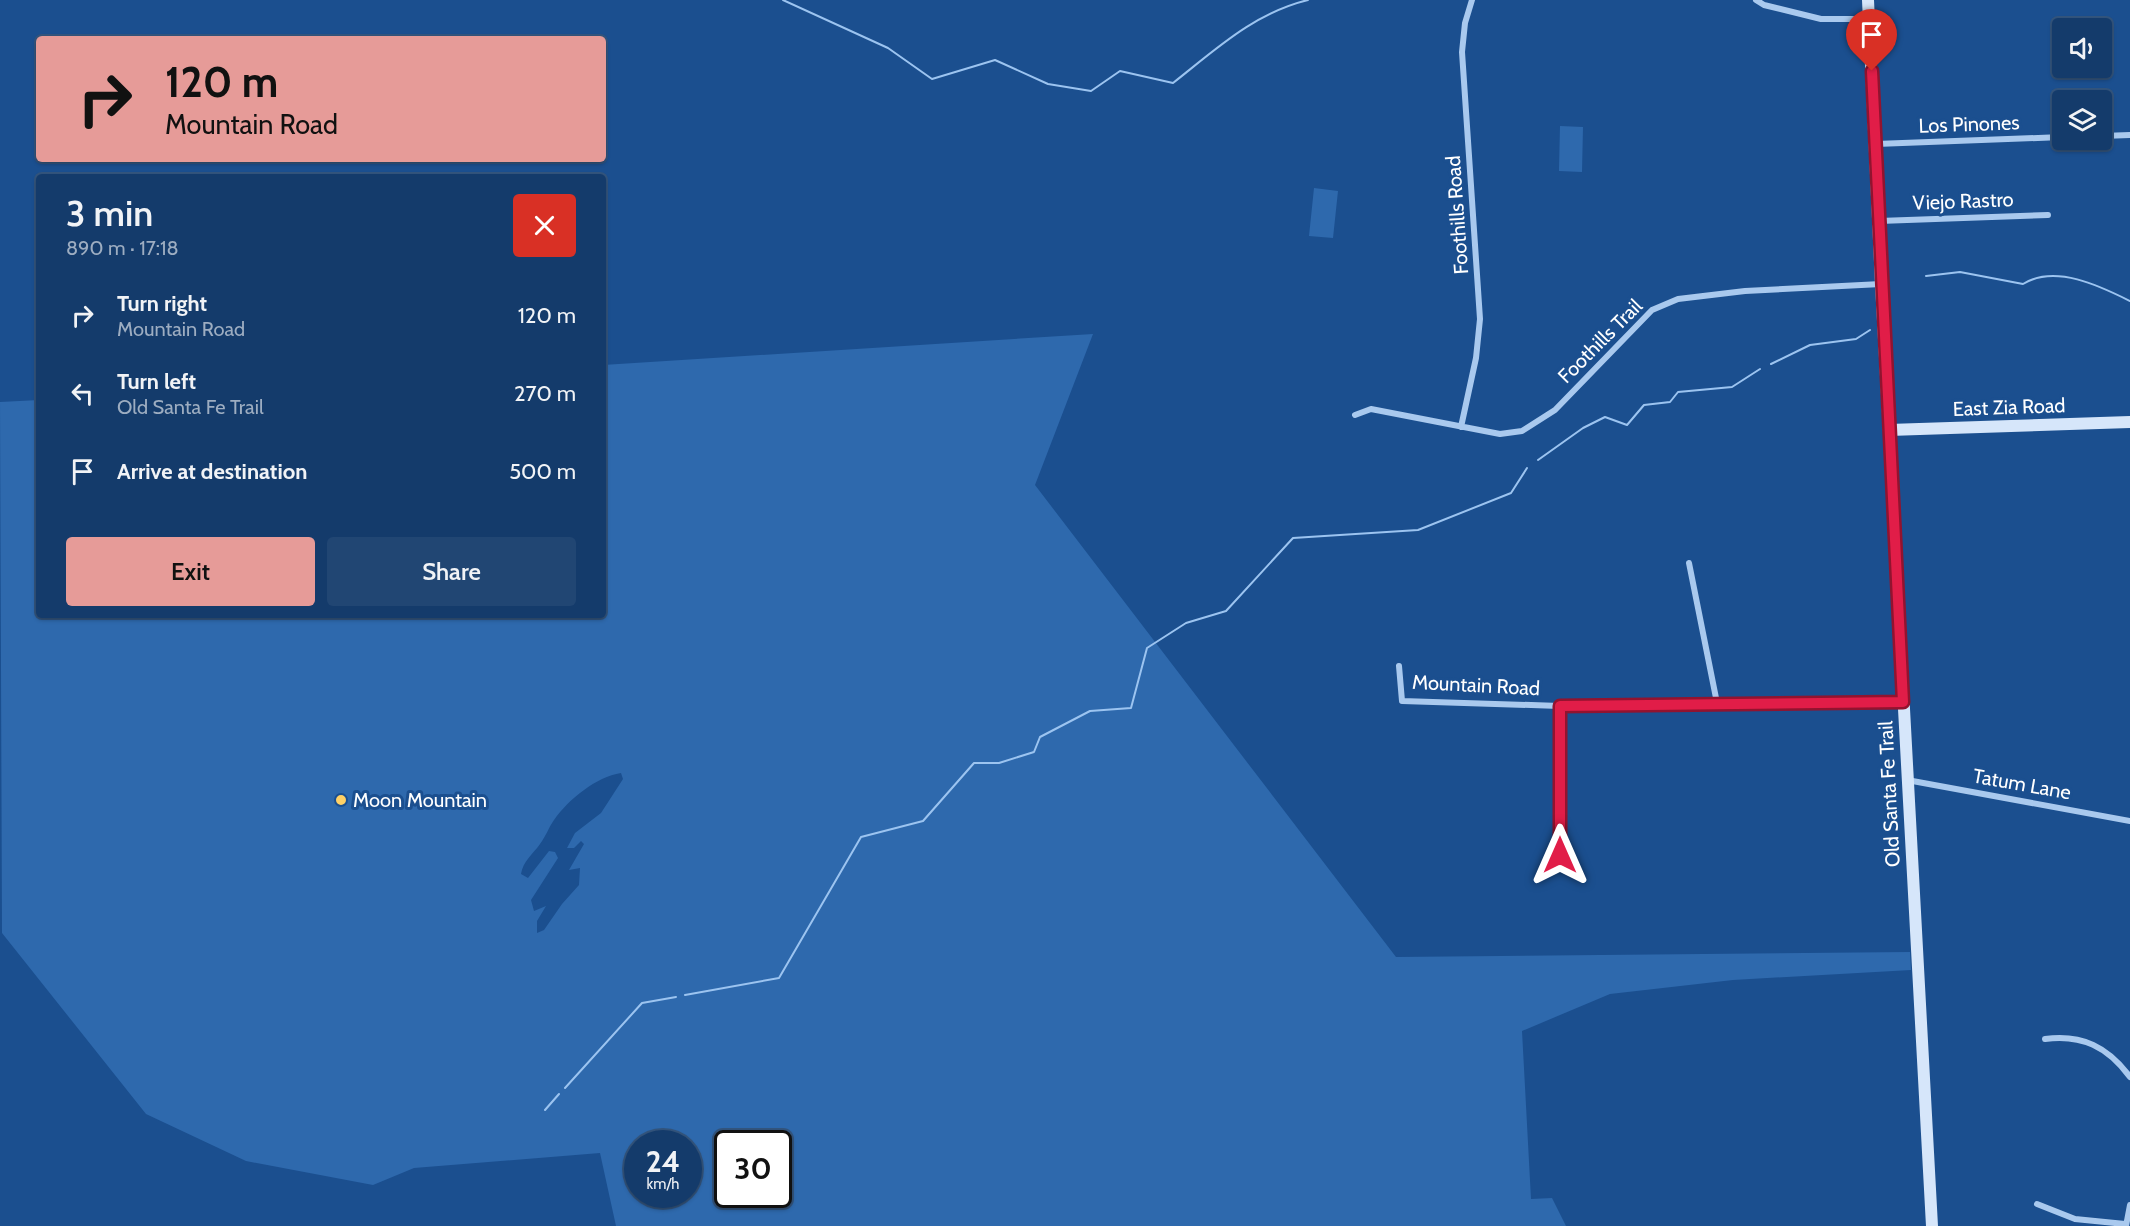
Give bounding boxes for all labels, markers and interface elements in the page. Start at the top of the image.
pin [1846,9,1897,71]
icon: arrive [1855,18,1888,51]
map controls [2052,18,2112,150]
button: sound [2052,18,2112,78]
text: 120 m [165,56,278,108]
icon: right [66,60,144,138]
button: layers [2052,90,2112,150]
text: Mountain Road [165,108,338,141]
street label: Los Pinones [1918,110,2020,138]
street label: Foothills Road [1441,155,1473,275]
street label: Viejo Rastro [1912,187,2014,215]
text: 3 min [66,191,153,235]
button: close [513,194,576,257]
text: 890 m · 17:18 [66,236,179,260]
text: Turn right [117,290,207,317]
street label: Foothills Trail [1553,294,1647,388]
icon: right [66,299,99,332]
text: 120 m [518,302,576,329]
text: Mountain Road [117,317,245,341]
text: Turn left [117,368,196,395]
icon: left [66,377,99,410]
text: 270 m [514,380,576,407]
street label: East Zia Road [1952,393,2066,421]
text: Old Santa Fe Trail [117,395,264,419]
icon: arrive [66,455,99,488]
text: Arrive at destination [117,458,307,485]
text: 500 m [509,458,576,485]
button: Exit [66,537,315,606]
button: Share [327,537,576,606]
street label: Mountain Road [1411,670,1541,700]
street label: Old Santa Fe Trail [1873,720,1905,868]
street label: Tatum Lane [1971,764,2073,804]
place label: Moon Mountain [353,788,487,812]
marker: Moon Mountain [334,793,348,807]
position arrow [1528,823,1592,887]
speed limit sign: 30 [714,1130,792,1208]
text: 24 [646,1143,680,1180]
text: km/h [647,1175,679,1193]

